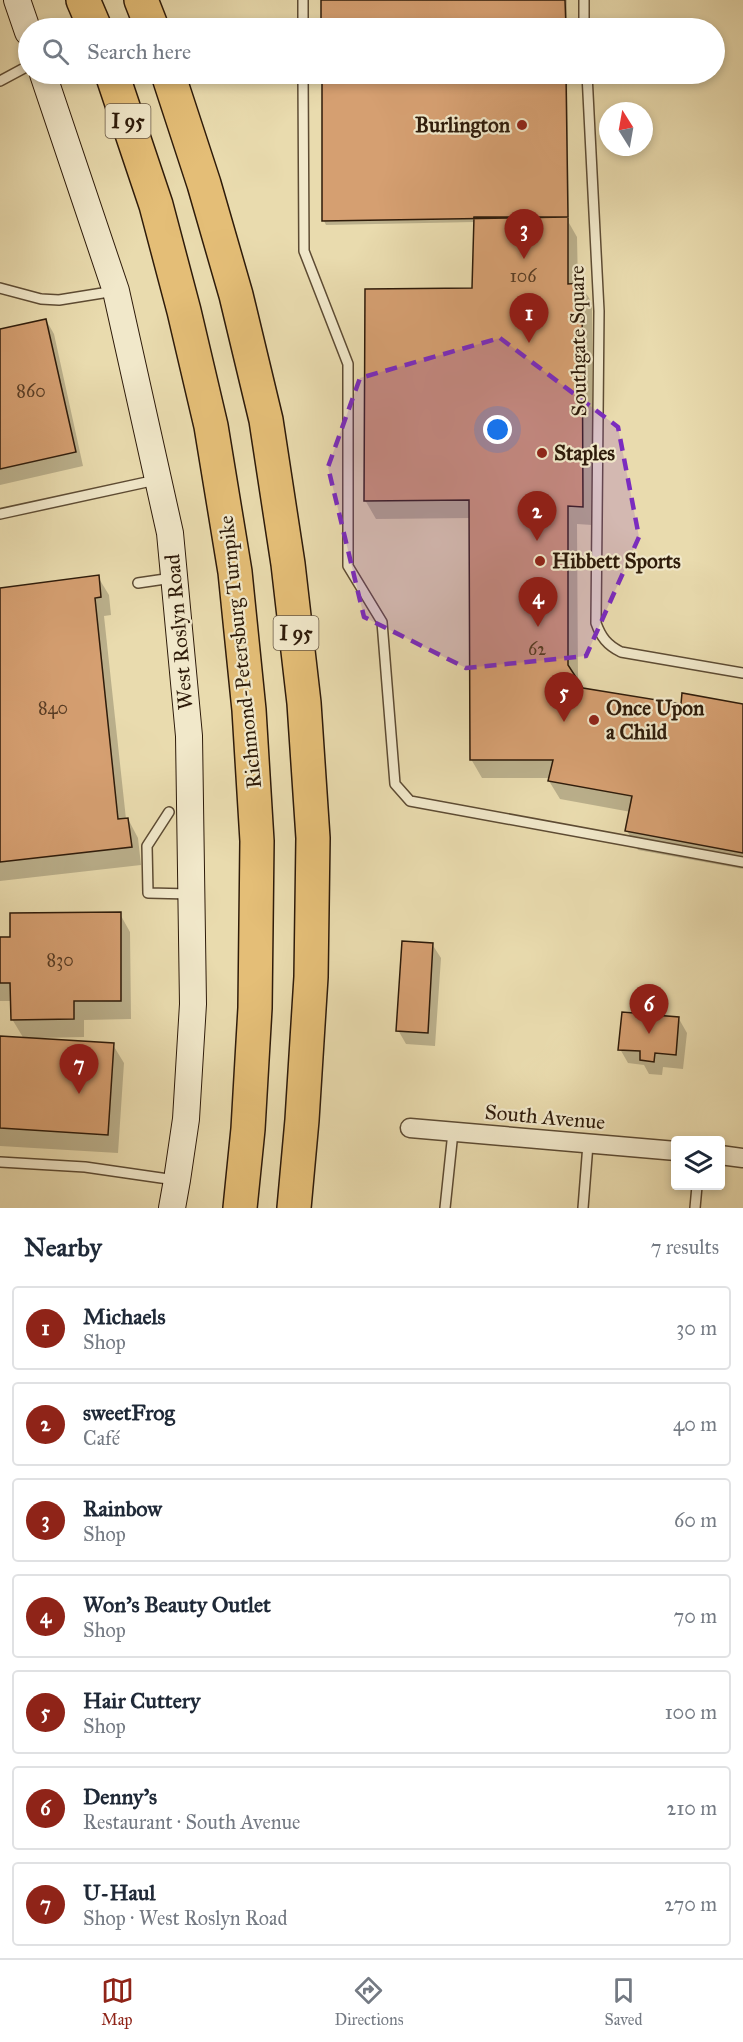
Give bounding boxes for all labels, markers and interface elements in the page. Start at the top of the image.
search box [18,18,725,84]
icon: search [39,35,72,68]
text: Search here [87,38,191,65]
north arrow [599,102,653,156]
road number: I 95 [106,104,150,138]
place label: Burlington [415,112,511,138]
marker: Burlington [515,118,529,132]
pin: 3 [504,210,544,259]
house number: 106 [510,265,537,287]
street label: Southgate Square [564,265,592,417]
pin: 1 [510,294,548,343]
house number: 860 [16,380,46,402]
your location [483,415,512,444]
place label: Staples [554,440,615,466]
marker: Staples [535,446,549,460]
pin: 2 [518,492,556,541]
street label: Richmond-Petersburg Turnpike [213,514,267,790]
place label: Hibbett Sports [552,548,681,574]
street label: West Roslyn Road [159,553,199,711]
marker: Hibbett Sports [533,554,547,568]
pin: 4 [518,578,558,627]
road number: I 95 [274,616,318,650]
house number: 62 [528,638,546,660]
pin: 5 [544,672,584,722]
place label: Once Upon a Child [606,695,705,745]
house number: 840 [38,697,68,719]
marker: Once Upon a Child [587,713,601,727]
house number: 830 [46,949,74,971]
pin: 6 [630,984,668,1034]
pin: 7 [60,1044,98,1094]
street label: South Avenue [484,1099,606,1135]
map controls [671,1136,725,1190]
button: layers [671,1136,725,1190]
text: Nearby [24,1231,102,1263]
text: 7 results [651,1235,719,1259]
text: Michaels [83,1303,166,1330]
text: 1 [42,1316,49,1340]
text: 30 m [676,1316,717,1340]
text: Shop [83,1330,126,1354]
text: sweetFrog [83,1399,175,1426]
text: 2 [41,1412,50,1436]
text: 40 m [673,1412,717,1436]
text: Café [83,1426,120,1450]
text: Rainbow [83,1495,162,1522]
text: 3 [42,1508,50,1532]
text: 60 m [674,1508,717,1532]
text: Shop [83,1522,126,1546]
text: Won’s Beauty Outlet [83,1591,271,1618]
text: 4 [40,1604,51,1628]
text: 70 m [674,1604,717,1628]
text: Shop [83,1618,126,1642]
text: Hair Cuttery [83,1687,200,1714]
text: 5 [41,1700,50,1724]
text: 100 m [665,1700,717,1724]
text: Shop [83,1714,126,1738]
text: Denny's [83,1783,157,1810]
text: 6 [40,1796,51,1820]
text: 210 m [667,1796,717,1820]
text: Restaurant · South Avenue [83,1810,300,1834]
text: U-Haul [83,1879,155,1906]
text: 7 [40,1892,51,1916]
text: 270 m [664,1892,717,1916]
text: Shop · West Roslyn Road [83,1906,288,1930]
tab: Map [101,1974,134,2029]
tab: Directions [335,1974,403,2029]
tab: Saved [604,1974,642,2029]

